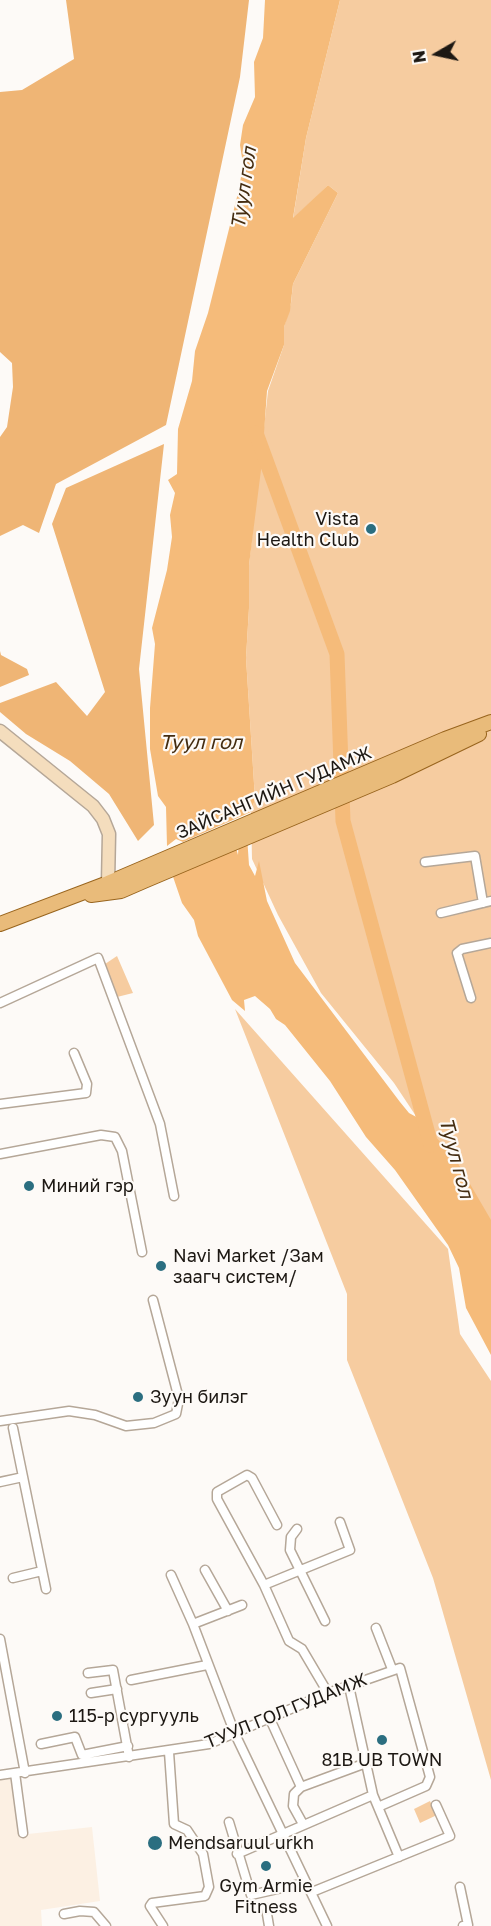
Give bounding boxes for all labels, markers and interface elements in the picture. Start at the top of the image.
north arrow [407,24,467,84]
text: N [408,49,430,64]
water label: Туул гол [226,145,262,231]
place label: Vista Health Club [257,508,359,550]
marker: Vista Health Club [364,522,378,536]
water label: Туул гол [160,731,242,755]
street label: ЗАЙСАНГИЙН ГУДАМЖ [173,742,375,844]
water label: Туул гол [434,1115,478,1201]
place label: Миний гэр [41,1175,134,1197]
marker: Миний гэр [22,1179,36,1193]
place label: Navi Market /Зам заагч систем/ [173,1245,324,1288]
marker: Navi Market /Зам заагч систем/ [154,1259,168,1273]
place label: Зуун билэг [150,1386,248,1408]
marker: Зуун билэг [131,1390,145,1404]
street label: ТУУЛ ГОЛ ГУДАМЖ [202,1669,370,1753]
place label: 115-р сургууль [69,1705,199,1727]
marker: 115-р сургууль [50,1709,64,1723]
marker: 81В UB TOWN [375,1733,389,1747]
place label: 81В UB TOWN [322,1749,442,1771]
place label: Mendsaruul urkh [168,1832,314,1854]
marker: Mendsaruul urkh [146,1834,164,1852]
marker: Gym Armie Fitness [259,1859,273,1873]
place label: Gym Armie Fitness [219,1875,313,1918]

